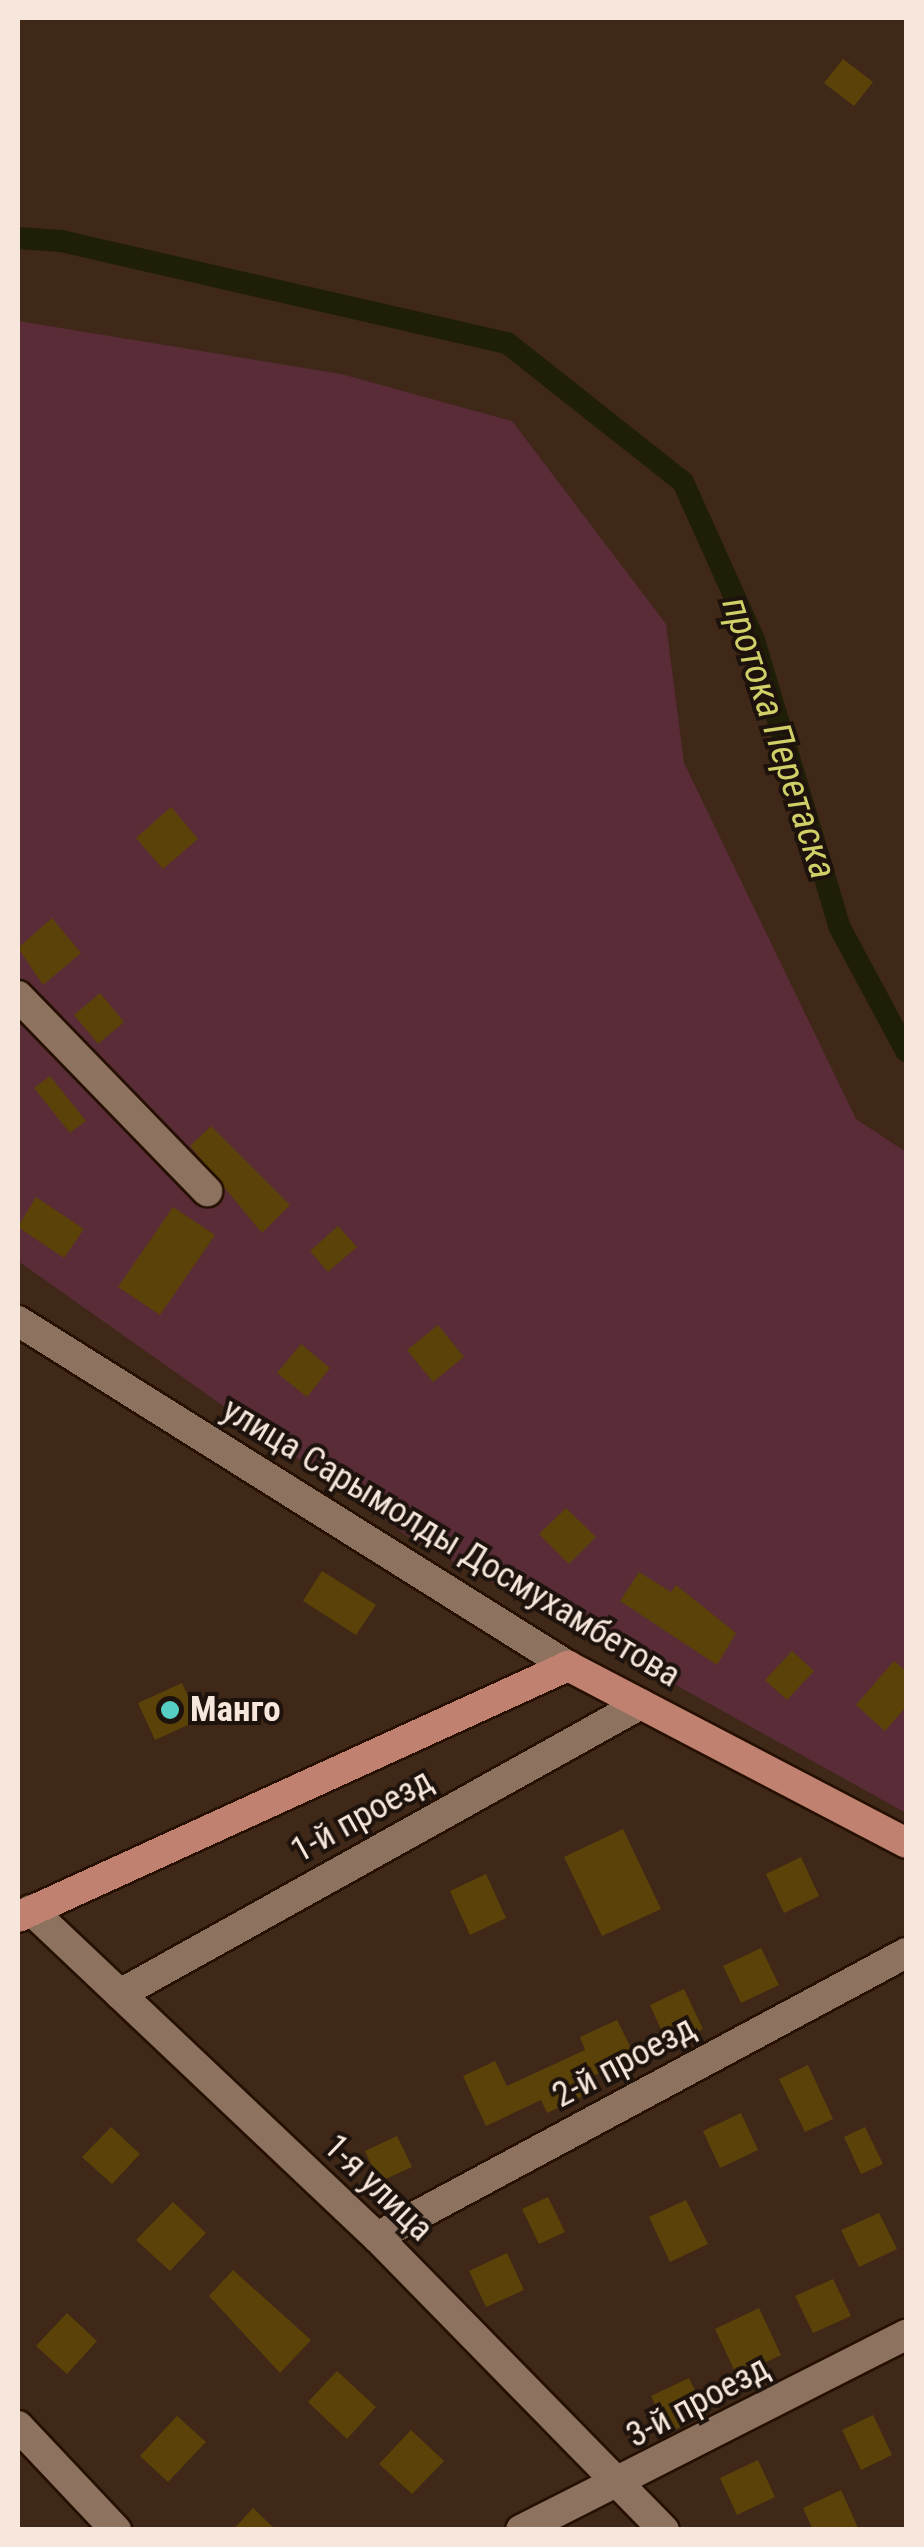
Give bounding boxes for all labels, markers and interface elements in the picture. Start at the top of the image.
water label: протока Перетаска [712,591,846,885]
street label: улица Сарымолды Досмухамбетова [214,1389,688,1697]
place label: Манго [190,1689,281,1731]
marker: Манго [159,1699,181,1721]
street label: 1-й проезд [284,1760,440,1872]
street label: 2-й проезд [546,2007,702,2117]
street label: 1-я улица [315,2126,441,2250]
street label: 3-й проезд [620,2347,776,2457]

